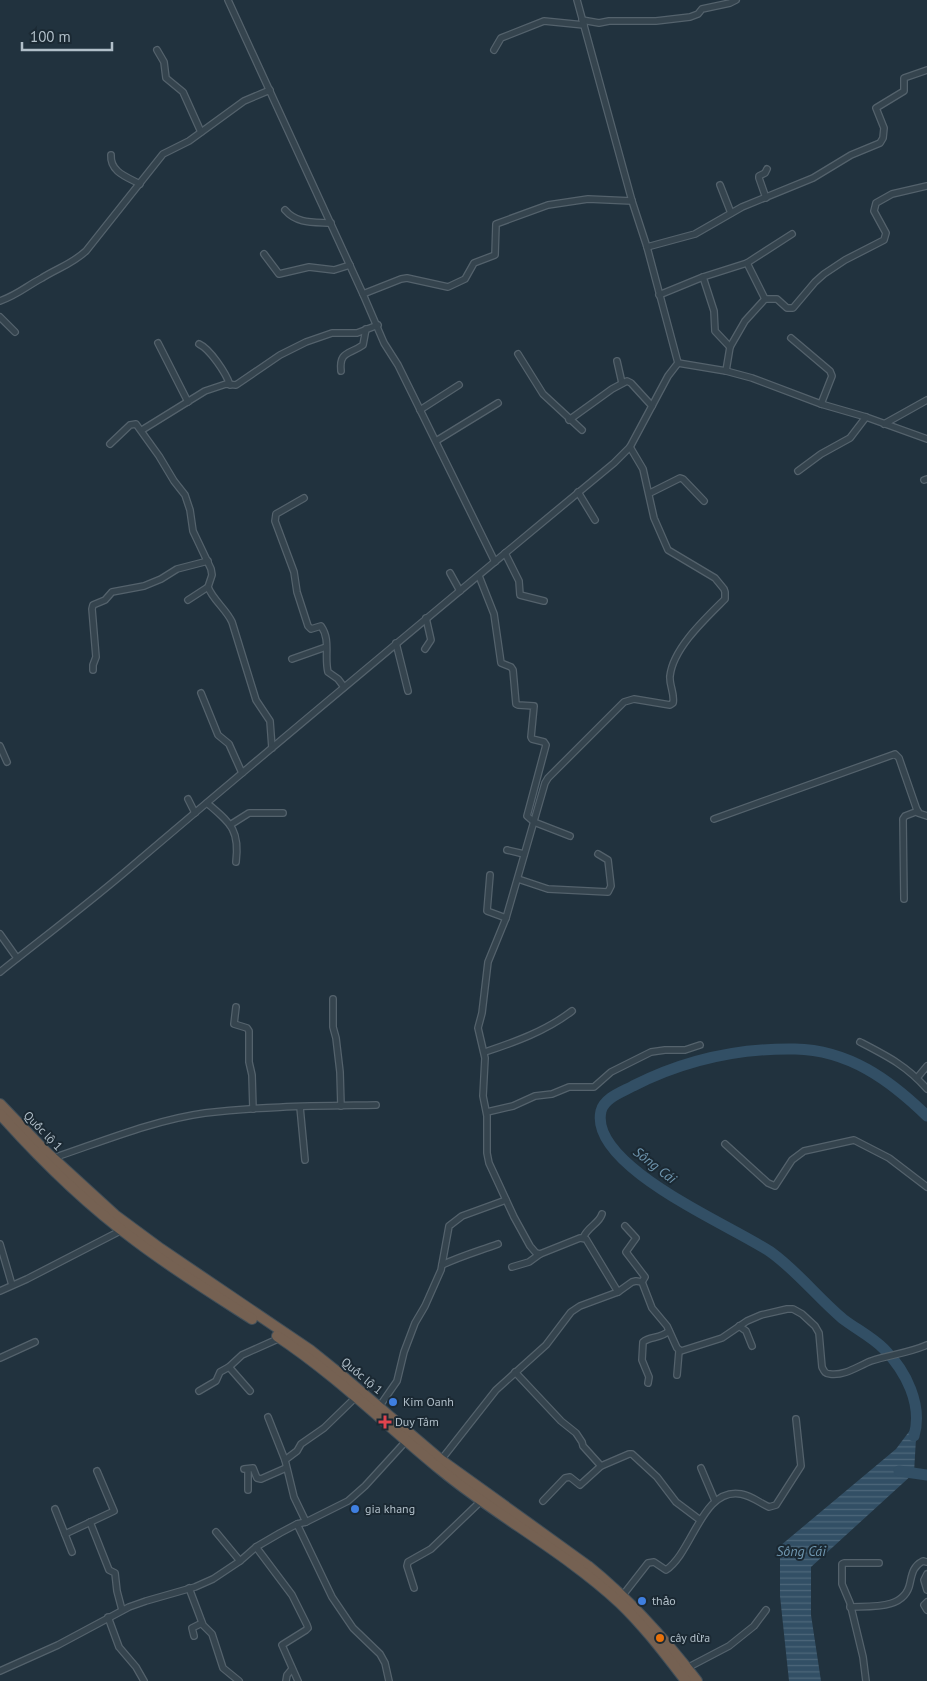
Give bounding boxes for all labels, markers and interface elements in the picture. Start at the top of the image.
scale bar [22,20,112,52]
text: 100 m [30,27,71,46]
street label: Quốc lộ 1 [21,1108,66,1154]
water label: Sông Cái [630,1143,680,1188]
street label: Quốc lộ 1 [339,1354,386,1397]
place label: Kim Oanh [403,1394,454,1409]
marker: Kim Oanh [387,1396,399,1408]
place label: Duy Tâm [395,1414,439,1429]
marker: Duy Tâm [379,1416,391,1428]
place label: gia khang [365,1501,415,1516]
marker: gia khang [349,1503,361,1515]
water label: Sông Cái [776,1542,826,1560]
place label: thảo [652,1593,676,1608]
marker: thảo [636,1595,648,1607]
place label: cây dừa [670,1630,710,1645]
marker: cây dừa [654,1632,666,1644]

